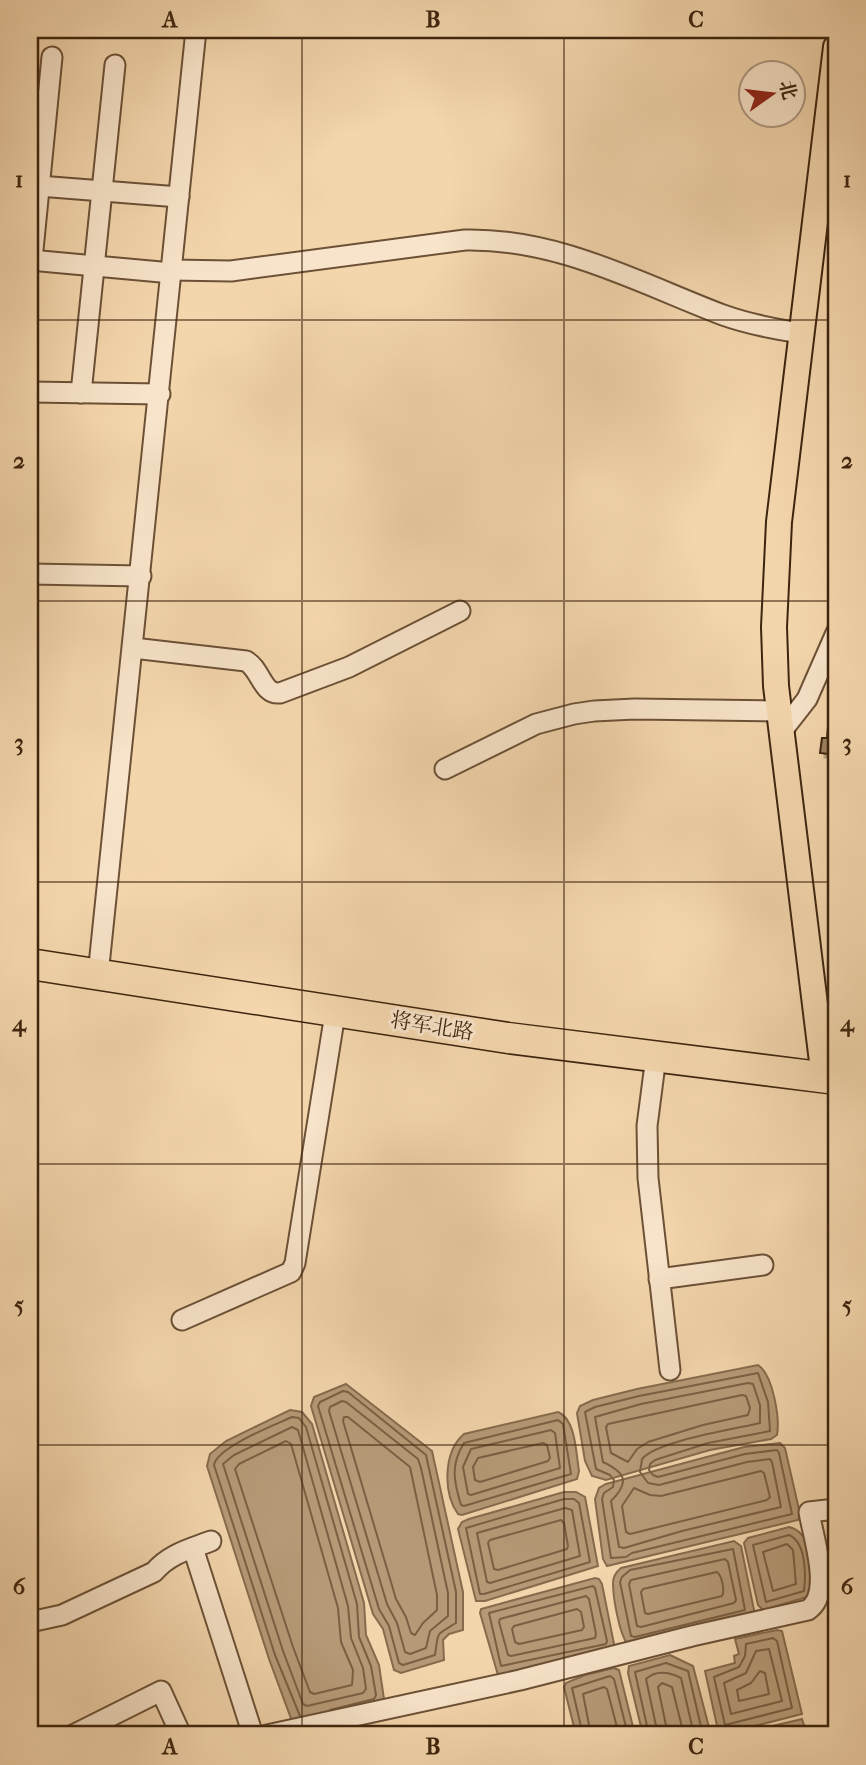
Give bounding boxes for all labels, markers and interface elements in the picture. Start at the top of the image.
text: A [161,6,179,33]
text: B [426,6,441,33]
text: C [688,6,704,33]
north arrow [736,60,806,130]
text: 北 [775,78,800,102]
text: 1 [15,166,23,193]
text: 1 [843,166,851,193]
text: 2 [13,447,25,474]
text: 2 [841,447,853,474]
text: 3 [14,729,24,756]
text: 3 [842,729,852,756]
street label: 将军北路 [389,1008,475,1044]
text: 4 [11,1010,27,1037]
text: 4 [839,1010,855,1037]
text: 5 [14,1291,24,1318]
text: 5 [842,1291,852,1318]
text: 6 [13,1573,26,1600]
text: 6 [841,1573,854,1600]
text: A [161,1733,179,1760]
text: B [426,1733,441,1760]
text: C [688,1733,704,1760]

